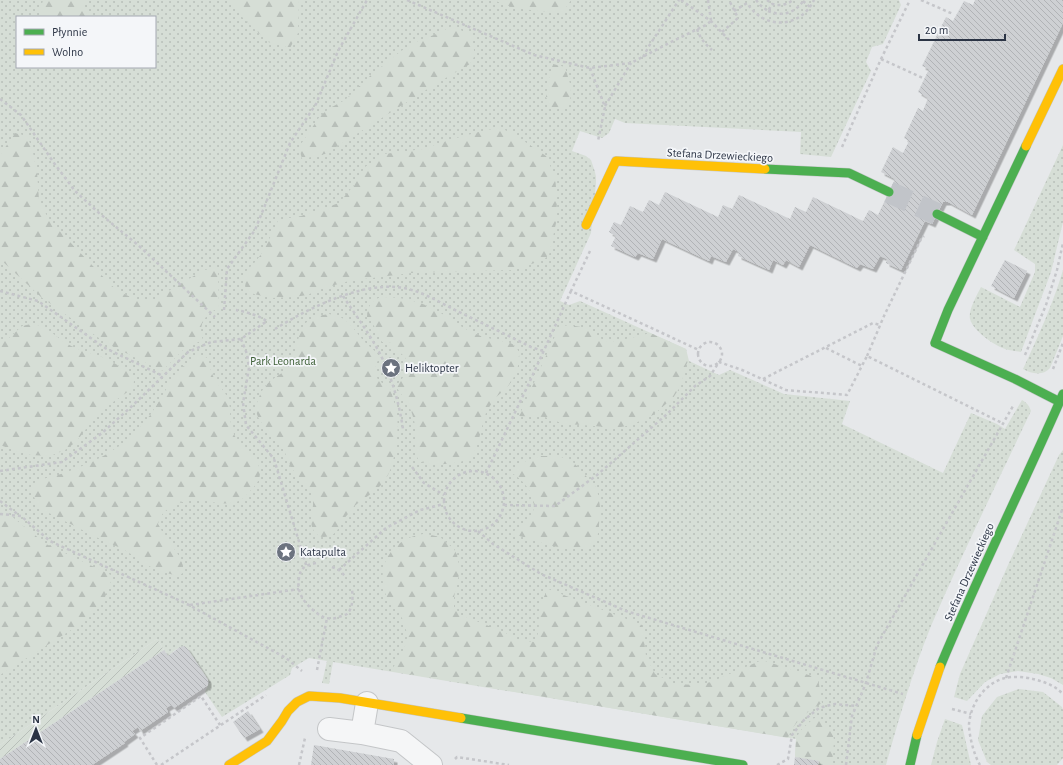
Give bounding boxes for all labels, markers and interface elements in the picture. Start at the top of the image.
legend [16,16,156,68]
scale bar [919,16,1005,42]
text: 20 m [925,24,948,36]
text: Płynnie [52,26,87,39]
text: Wolno [52,46,83,58]
street label: Stefana Drzewieckiego [667,146,773,164]
park label: Park Leonarda [250,355,316,367]
place icon: Heliktopter [380,357,402,379]
place label: Heliktopter [405,362,459,374]
street label: Stefana Drzewieckiego [942,521,996,623]
place icon: Katapulta [275,541,297,563]
place label: Katapulta [300,546,346,558]
north arrow [16,709,56,749]
text: N [32,714,40,725]

